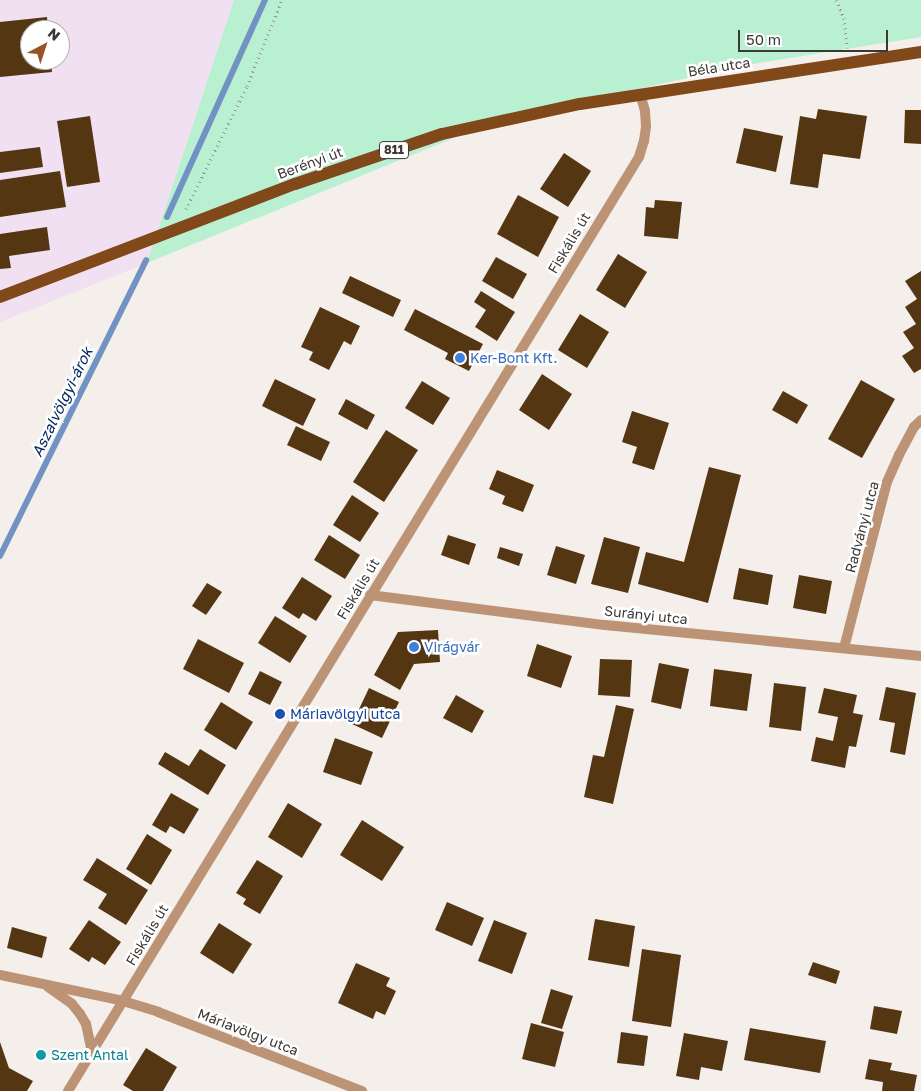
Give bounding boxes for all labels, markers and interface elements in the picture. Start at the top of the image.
north arrow [20,20,70,70]
scale bar [741,20,891,52]
text: N [45,24,64,44]
text: 50 m [746,30,781,48]
street label: Béla utca [687,54,751,80]
road number: 811 [378,140,410,160]
street label: Berényi út [275,143,345,183]
street label: Fiskális út [544,209,594,277]
water label: Aszalvölgyi-árok [28,344,96,460]
place label: Ker-Bont Kft. [470,350,557,366]
marker: Ker-Bont Kft. [454,352,466,364]
street label: Radványi utca [842,479,882,575]
street label: Fiskális út [333,555,383,623]
street label: Surányi utca [604,602,688,628]
place label: Virágvár [424,639,480,655]
marker: Virágvár [408,641,420,653]
place label: Máriavölgyi utca [290,706,400,722]
marker: Máriavölgyi utca [274,708,286,720]
street label: Fiskális út [122,901,172,969]
street label: Máriavölgy utca [195,1005,301,1059]
place label: Szent Antal [51,1047,128,1063]
marker: Szent Antal [35,1049,47,1061]

